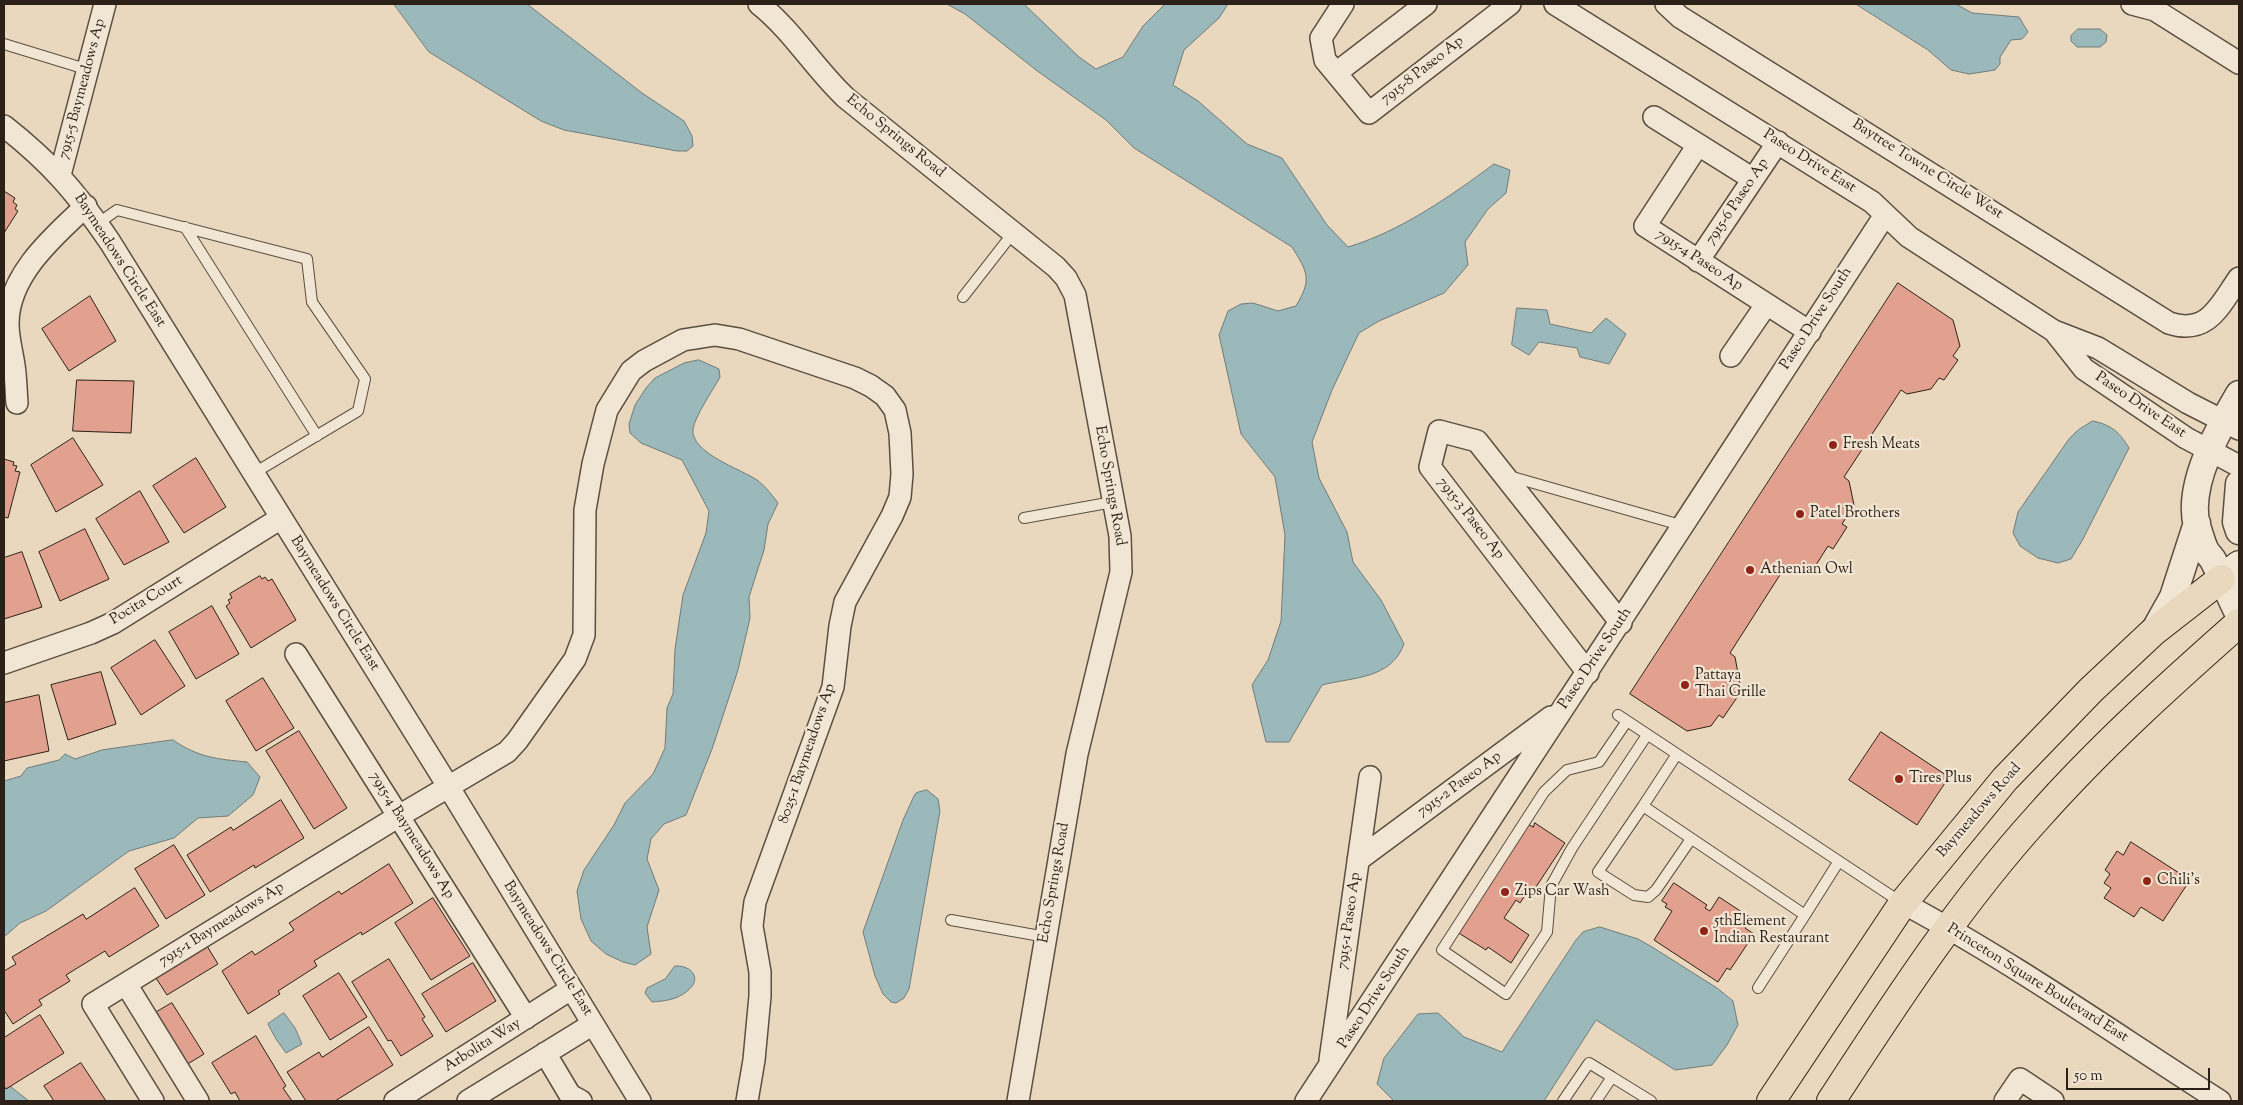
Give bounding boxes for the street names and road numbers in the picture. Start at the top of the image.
street label: 7915-5 Baymeadows Ap [56,17,110,161]
street label: 7915-8 Paseo Ap [1378,33,1468,109]
street label: Echo Springs Road [842,92,948,182]
street label: Baytree Towne Circle West [1848,116,2006,224]
street label: Paseo Drive East [1759,126,1859,198]
street label: 7915-6 Paseo Ap [1702,155,1774,249]
street label: Baymeadows Circle East [69,191,169,331]
street label: 7915-4 Paseo Ap [1652,226,1746,296]
street label: Paseo Drive South [1777,264,1857,374]
street label: Paseo Drive East [2091,369,2189,443]
street label: Echo Springs Road [1090,424,1128,548]
street label: 7915-3 Paseo Ap [1432,474,1508,564]
street label: Baymeadows Circle East [285,533,383,675]
street label: Pocita Court [107,572,187,630]
street label: Paseo Drive South [1555,605,1637,713]
street label: 8025-1 Baymeadows Ap [776,682,840,826]
street label: 7915-2 Paseo Ap [1414,748,1506,822]
street label: Baymeadows Road [1934,760,2026,862]
street label: 7915-4 Baymeadows Ap [365,769,457,903]
street label: Echo Springs Road [1036,821,1074,945]
street label: 7915-1 Paseo Ap [1334,871,1366,971]
street label: Baymeadows Circle East [498,878,596,1020]
street label: 7915-1 Baymeadows Ap [156,879,288,971]
street label: Princeton Square Boulevard East [1943,921,2131,1047]
street label: Paseo Drive South [1335,943,1415,1053]
street label: Arbolita Way [441,1015,525,1077]

